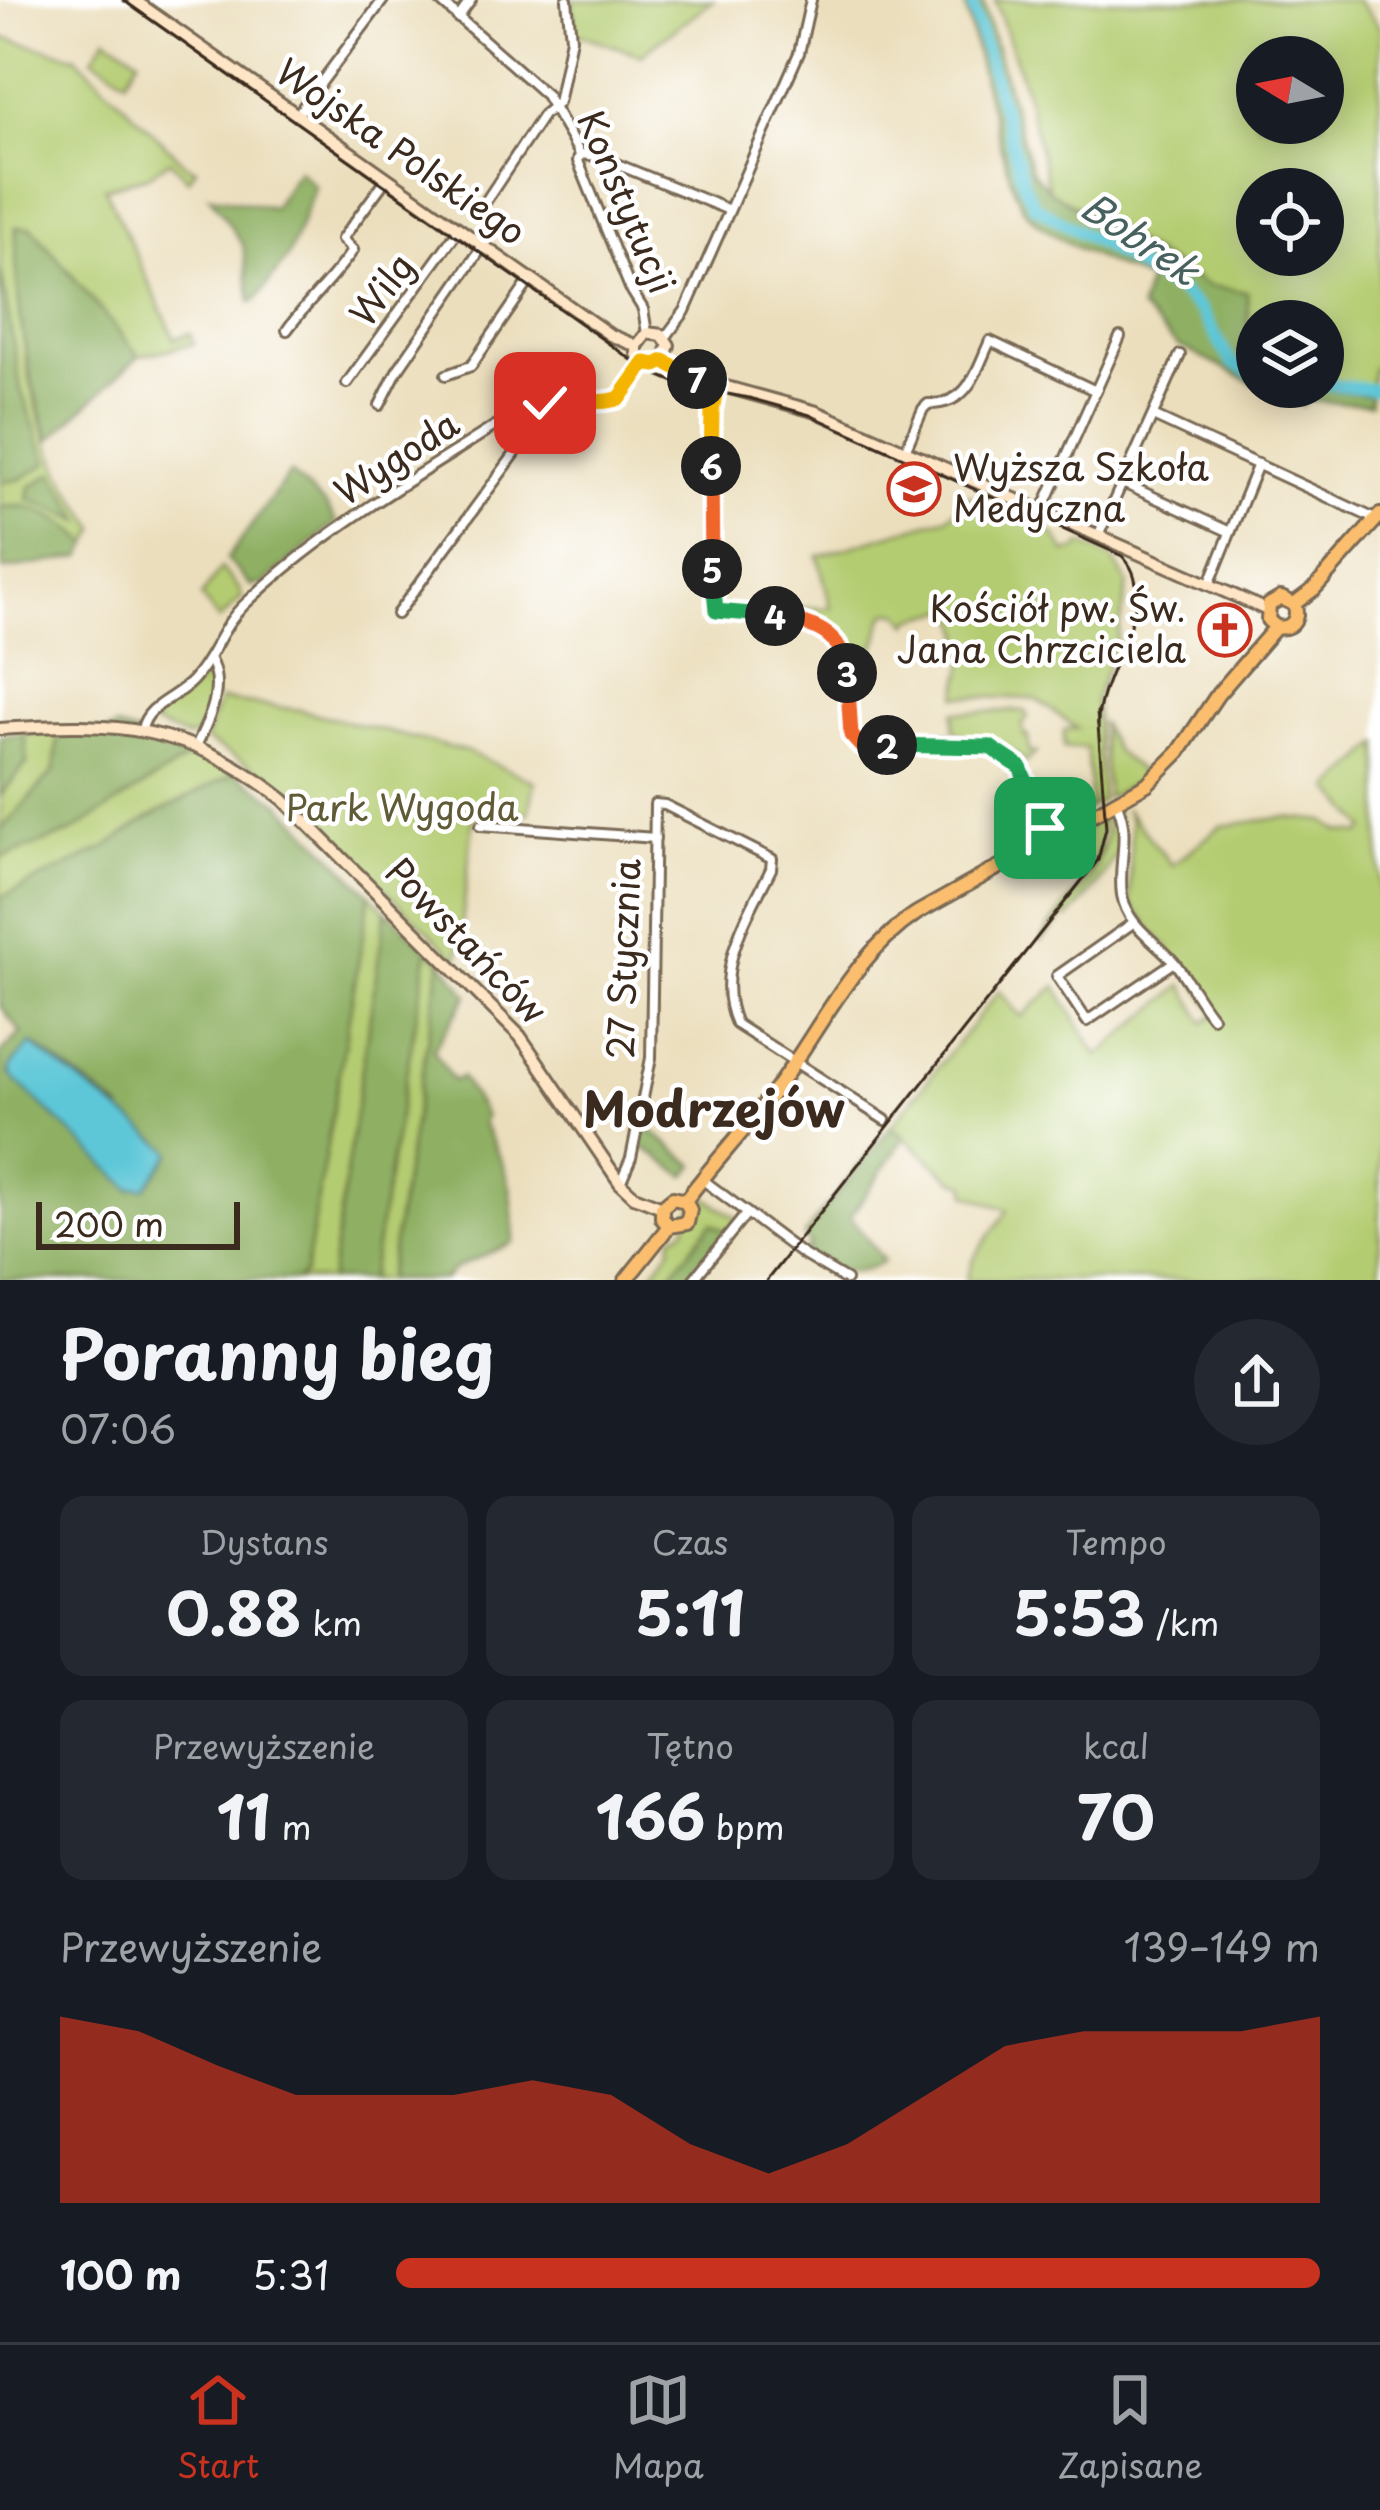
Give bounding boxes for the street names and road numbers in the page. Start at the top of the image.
street label: Wojska Polskiego [266,44,538,257]
street label: Konstytucji [565,101,691,301]
street label: Wilg [335,241,426,337]
street label: Wygoda [323,396,469,517]
street label: Powstańców [374,845,561,1035]
street label: 27 Stycznia [592,858,652,1060]

